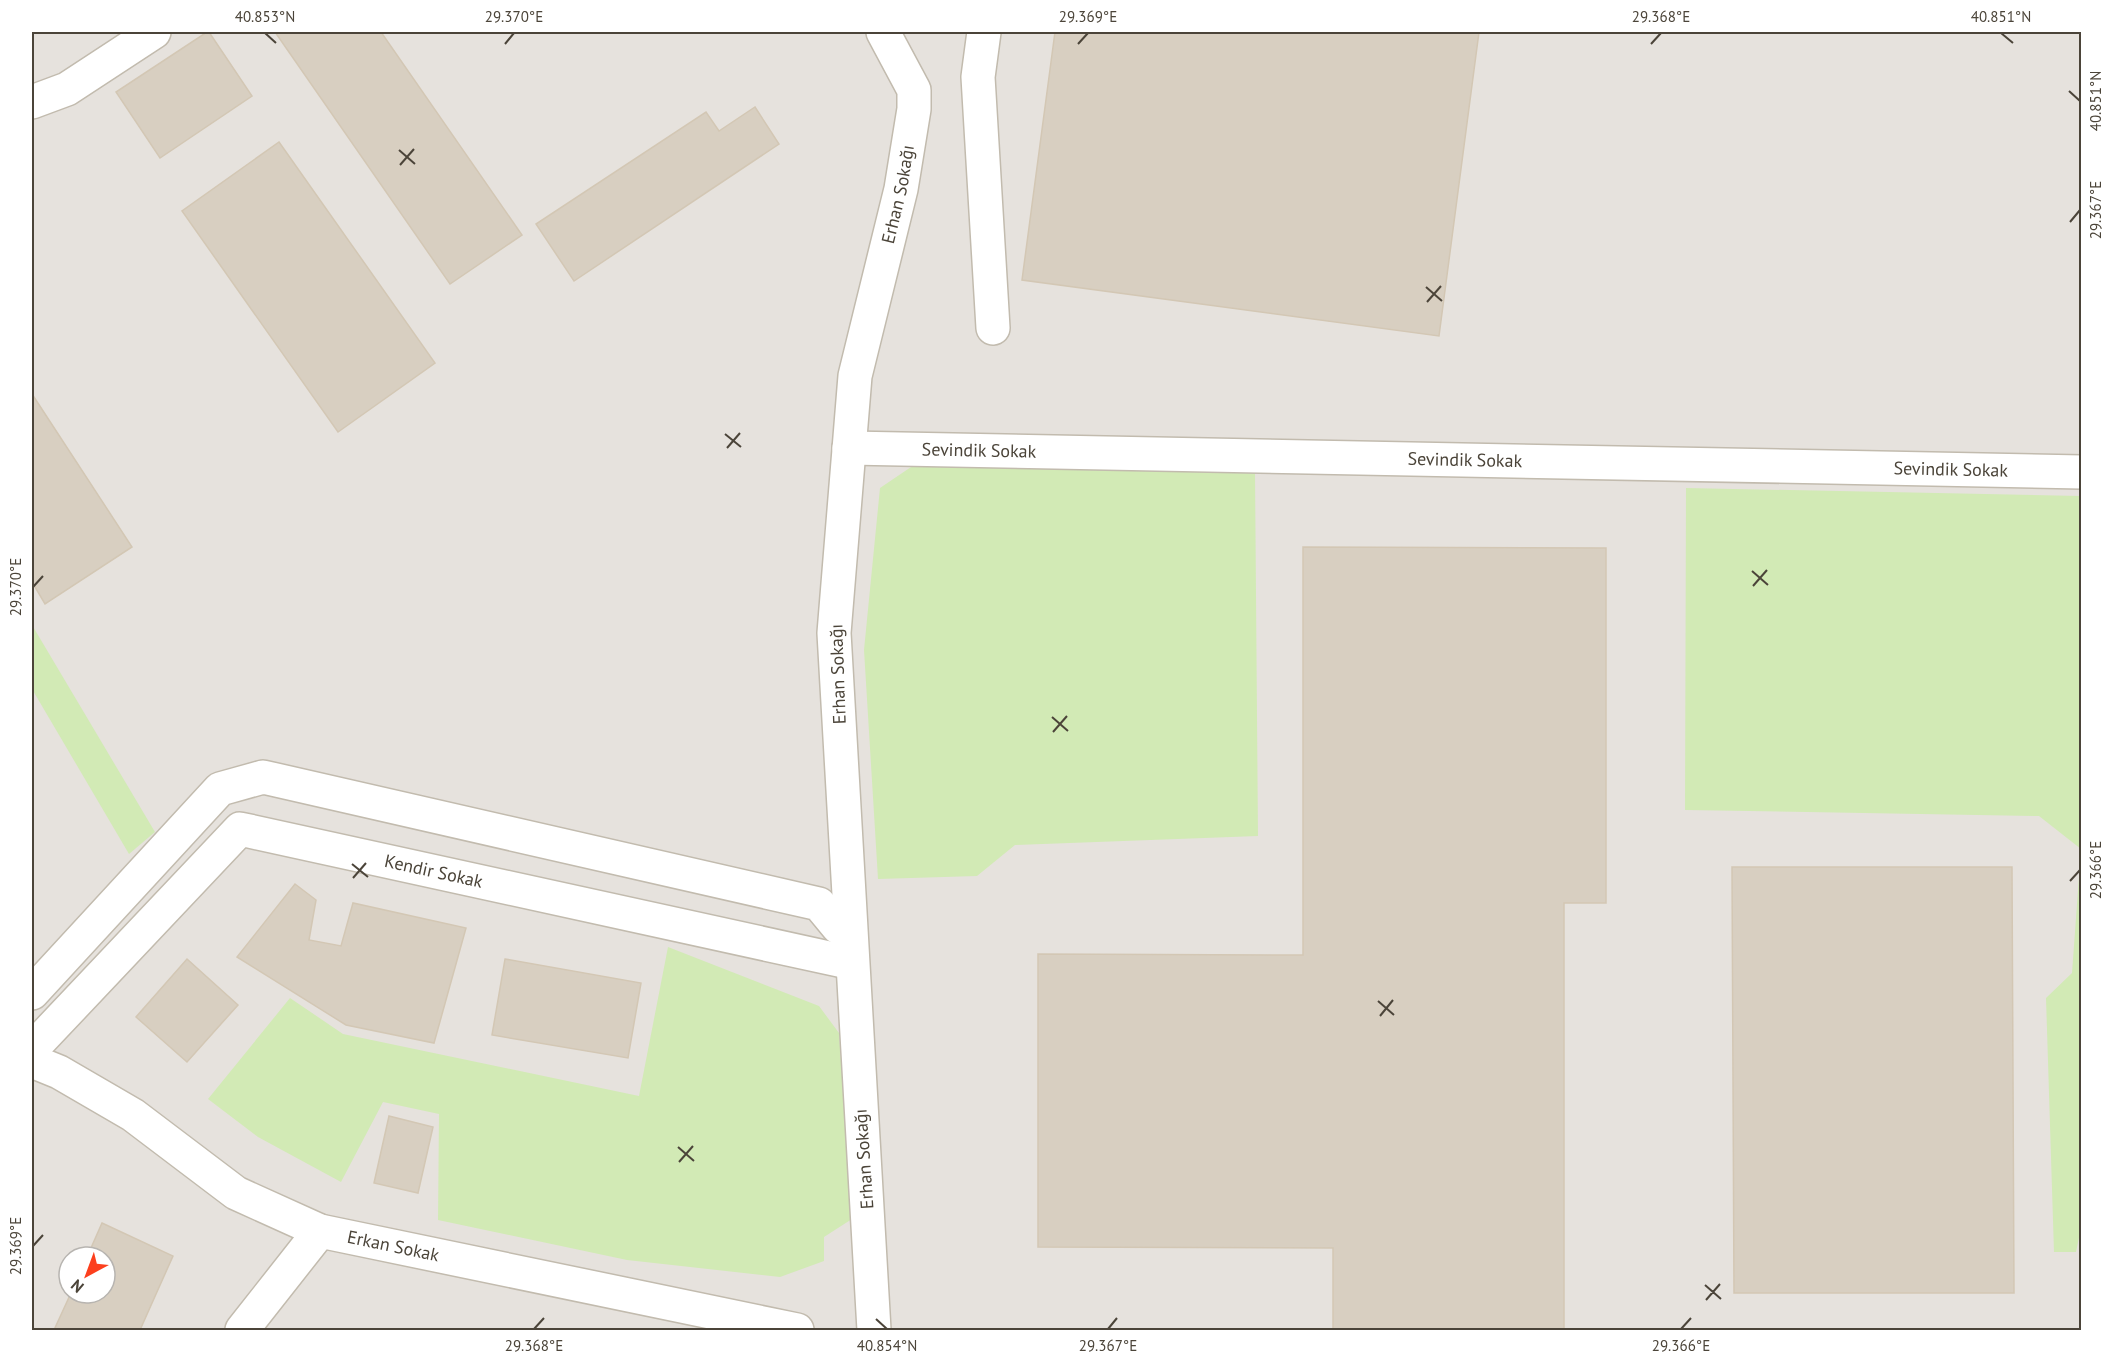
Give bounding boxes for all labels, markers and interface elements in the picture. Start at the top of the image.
text: 40.853°N [235,7,295,26]
text: 29.370°E [485,7,543,26]
text: 29.369°E [1059,7,1117,26]
text: 29.368°E [1632,7,1690,26]
text: 40.851°N [1971,7,2031,26]
text: 40.851°N [2086,71,2105,131]
street label: Erhan Sokağı [876,143,919,246]
text: 29.367°E [2086,181,2105,239]
street label: Sevindik Sokak [922,437,1037,463]
street label: Sevindik Sokak [1407,447,1523,472]
street label: Sevindik Sokak [1893,456,2009,482]
text: 29.370°E [6,558,25,616]
street label: Erhan Sokağı [824,623,851,725]
text: 29.366°E [2086,841,2105,899]
street label: Kendir Sokak [382,849,485,893]
street label: Erhan Sokağı [849,1108,878,1210]
text: 29.369°E [6,1217,25,1275]
street label: Erkan Sokak [345,1225,442,1267]
north arrow [57,1245,117,1305]
text: N [67,1275,88,1297]
text: 29.368°E [505,1336,563,1355]
text: 40.854°N [857,1336,917,1355]
text: 29.367°E [1079,1336,1137,1355]
text: 29.366°E [1652,1336,1710,1355]

